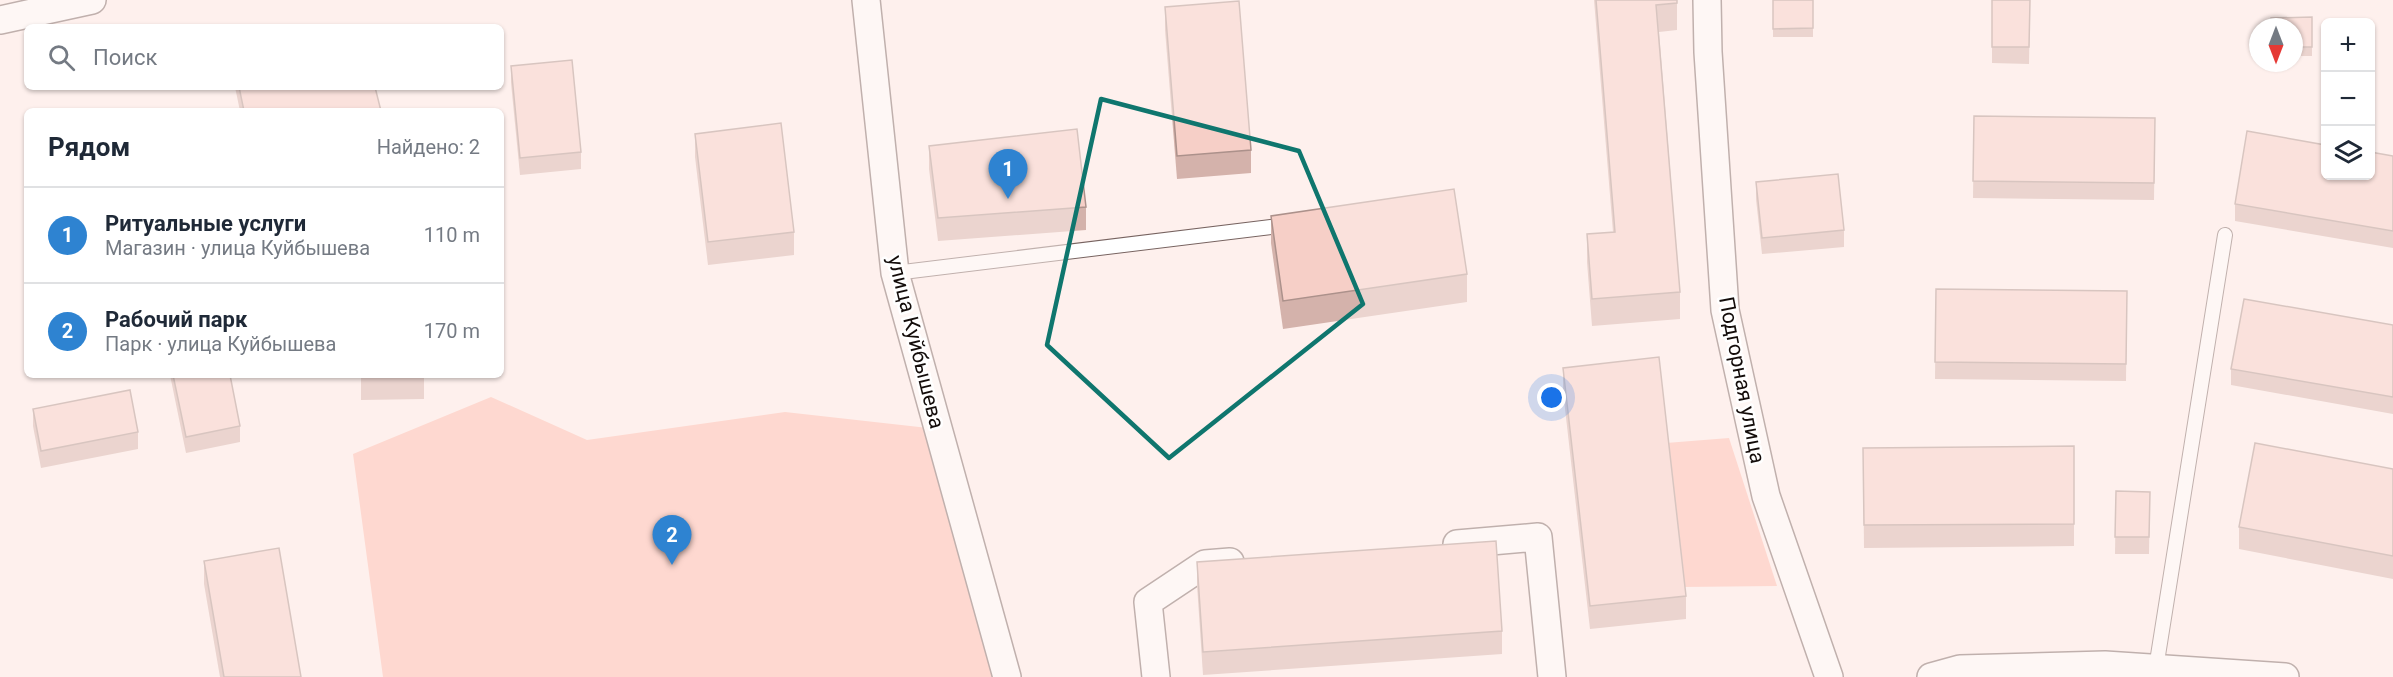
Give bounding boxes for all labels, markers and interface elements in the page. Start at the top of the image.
north arrow [2249,18,2303,72]
map controls [2321,18,2375,180]
button: + [2321,18,2375,72]
search box [24,24,504,90]
icon: search [45,41,78,74]
text: Поиск [93,45,157,70]
button: − [2321,72,2375,126]
button: layers [2321,126,2375,180]
text: Рядом [48,132,130,162]
text: Найдено: 2 [377,135,480,159]
pin: 1 [988,150,1028,199]
text: Ритуальные услуги [105,211,306,236]
text: 1 [62,223,73,247]
text: 110 m [424,223,480,247]
text: Магазин · улица Куйбышева [105,236,370,260]
street label: улица Куйбышева [883,253,949,431]
street label: Подгорная улица [1714,295,1770,465]
text: Рабочий парк [105,307,247,332]
text: 2 [62,319,73,343]
text: 170 m [424,319,480,343]
text: Парк · улица Куйбышева [105,332,336,356]
your location [1537,383,1566,412]
pin: 2 [652,516,692,565]

